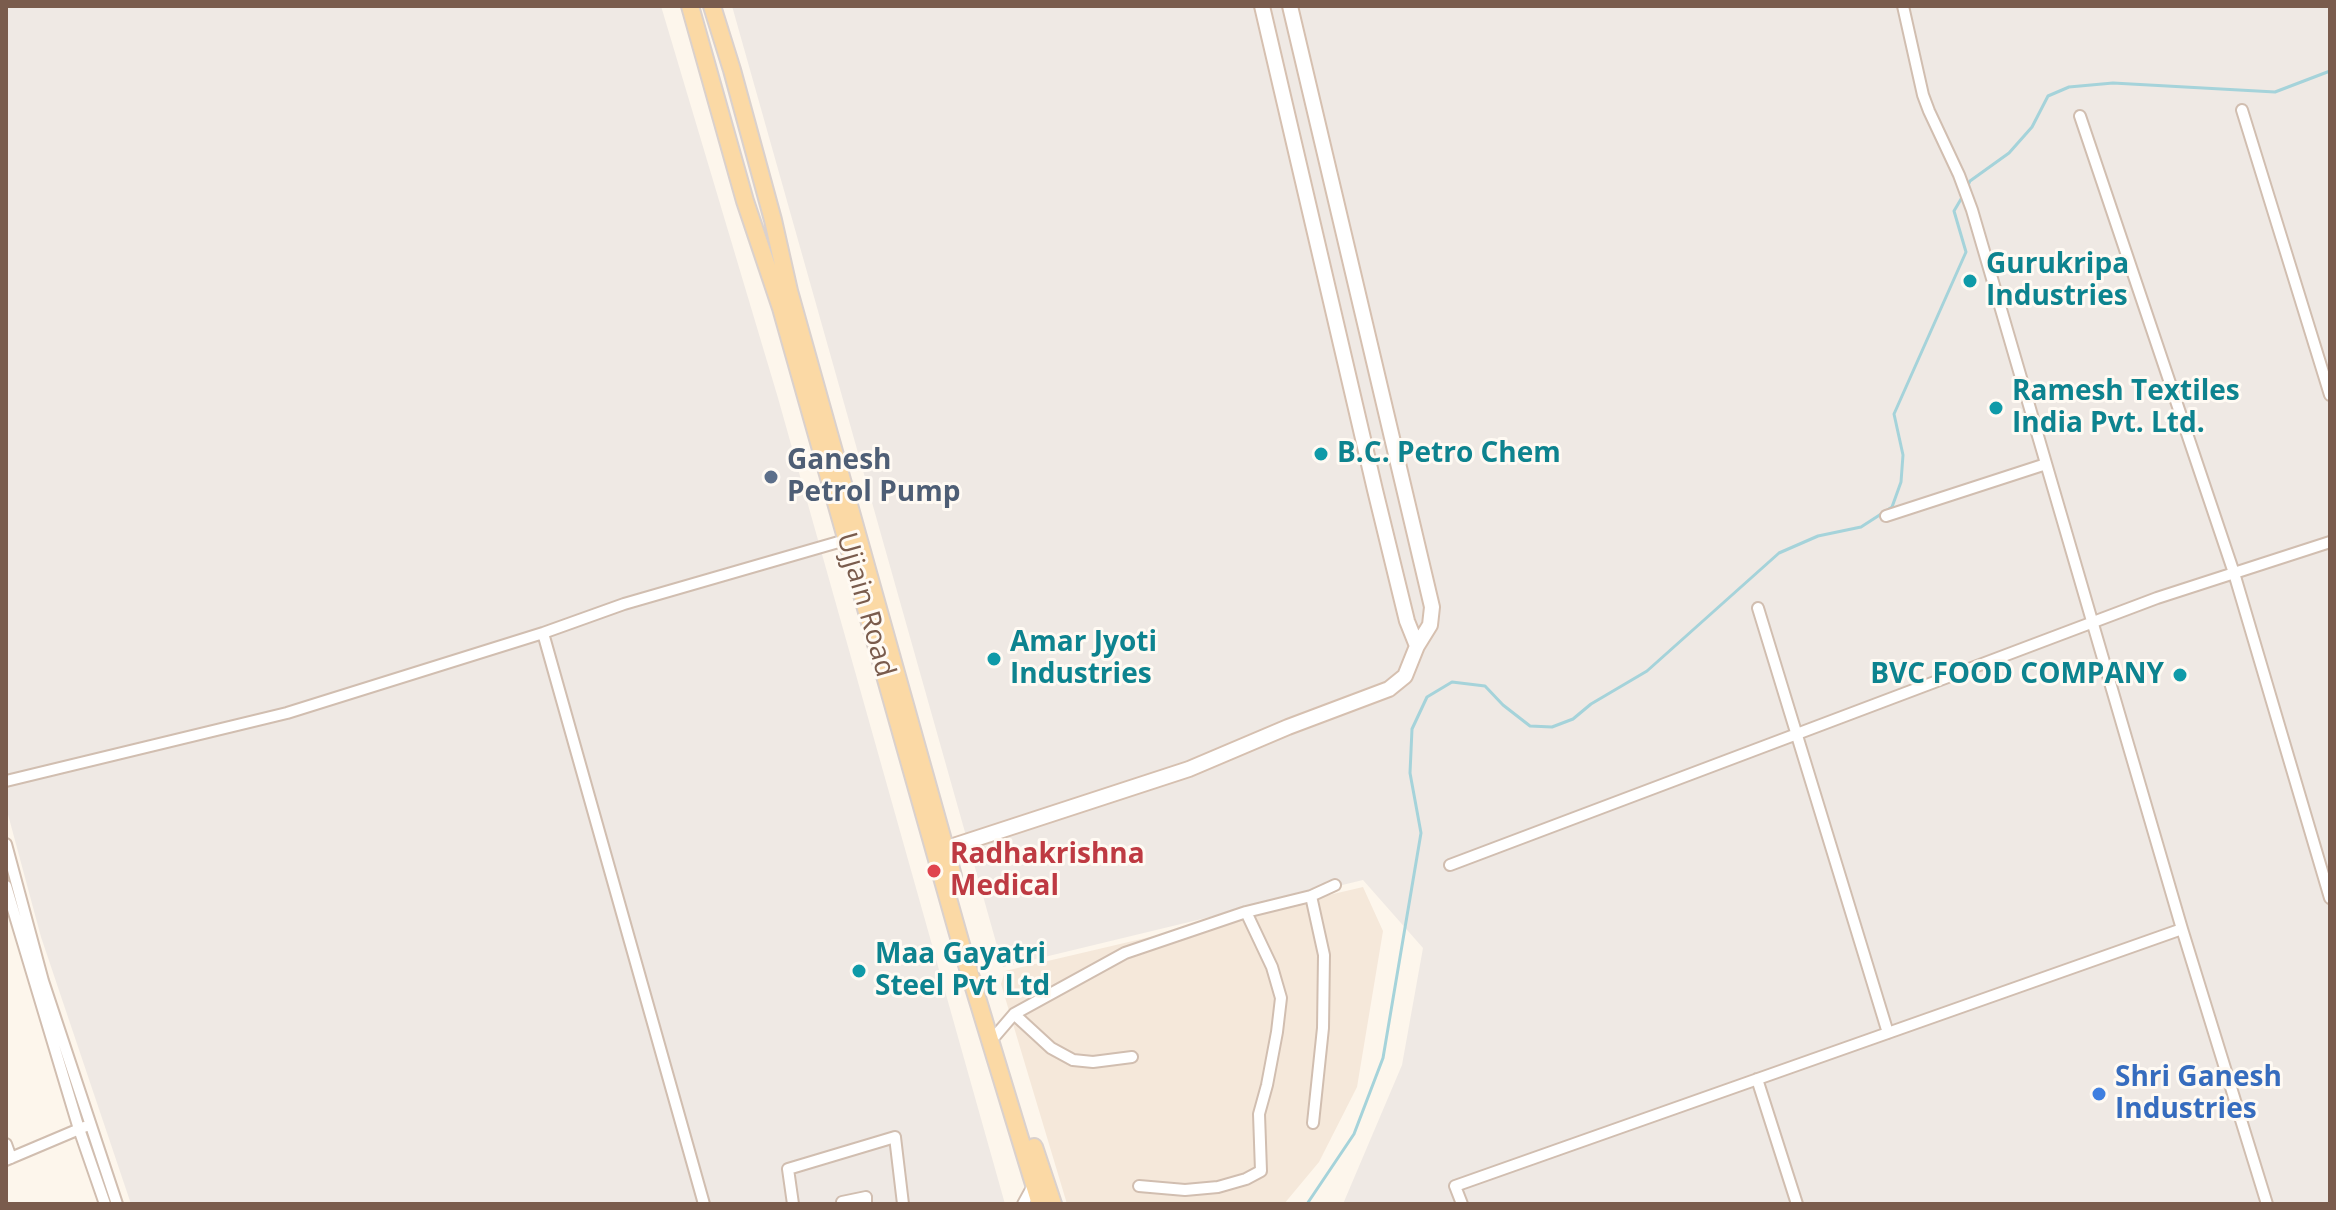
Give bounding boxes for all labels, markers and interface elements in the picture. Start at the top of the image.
place label: Gurukripa Industries [1986,248,2129,314]
marker: Gurukripa Industries [1961,272,1979,290]
place label: Ramesh Textiles India Pvt. Ltd. [2012,375,2240,441]
marker: Ramesh Textiles India Pvt. Ltd. [1987,399,2005,417]
place label: B.C. Petro Chem [1337,437,1561,471]
place label: Ganesh Petrol Pump [787,444,960,510]
marker: B.C. Petro Chem [1312,445,1330,463]
marker: Ganesh Petrol Pump [762,468,780,486]
street label: Ujjain Road [828,529,902,681]
place label: Amar Jyoti Industries [1010,626,1157,692]
marker: Amar Jyoti Industries [985,650,1003,668]
place label: BVC FOOD COMPANY [1870,658,2164,692]
marker: BVC FOOD COMPANY [2171,666,2189,684]
place label: Radhakrishna Medical [950,838,1145,904]
marker: Radhakrishna Medical [925,862,943,880]
place label: Maa Gayatri Steel Pvt Ltd [875,938,1050,1004]
marker: Maa Gayatri Steel Pvt Ltd [850,962,868,980]
place label: Shri Ganesh Industries [2115,1061,2282,1127]
marker: Shri Ganesh Industries [2090,1085,2108,1103]

